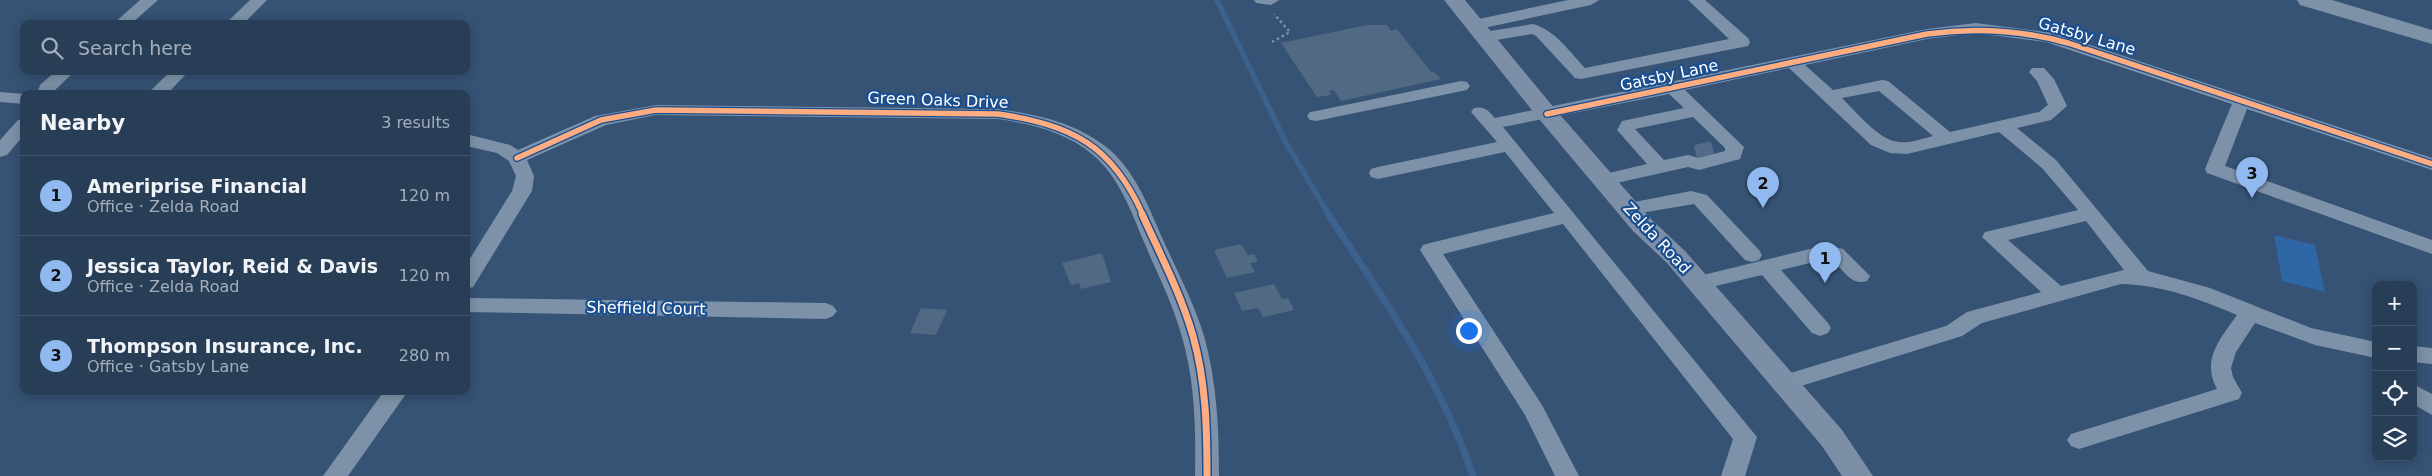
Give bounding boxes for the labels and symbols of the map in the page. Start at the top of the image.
street label: Gatsby Lane [2036,13,2138,59]
street label: Gatsby Lane [1618,55,1720,95]
street label: Green Oaks Drive [867,88,1009,112]
pin: 3 [2236,157,2268,198]
pin: 2 [1747,167,1779,208]
street label: Zelda Road [1619,198,1695,278]
pin: 1 [1809,242,1841,283]
street label: Sheffield Court [586,297,706,319]
your location [1456,318,1482,344]

